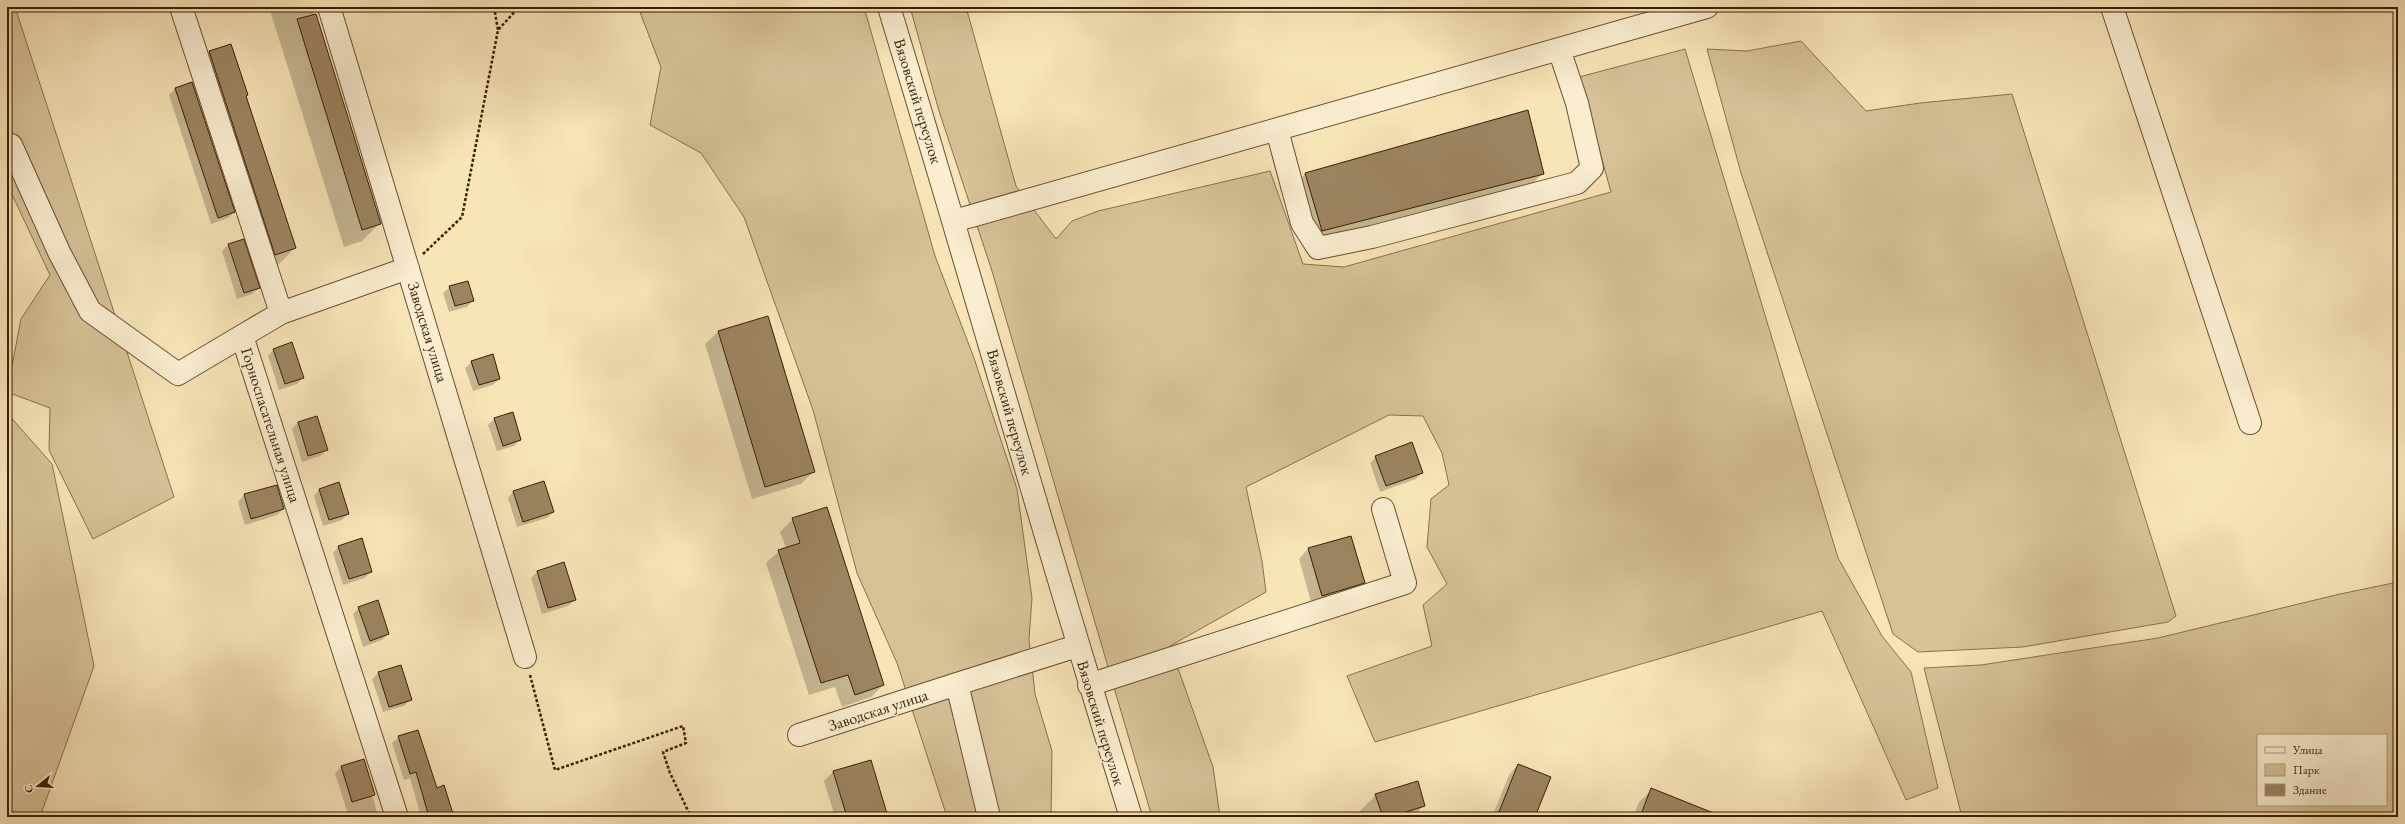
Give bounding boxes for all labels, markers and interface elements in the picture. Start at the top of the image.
street label: Вязовский переулок [889,36,947,167]
street label: Заводская улица [403,279,453,385]
street label: Горноспасательная улица [236,345,306,506]
street label: Вязовский переулок [982,347,1038,478]
street label: Вязовский переулок [1072,658,1130,789]
street label: Заводская улица [825,684,931,736]
legend [2257,734,2387,806]
text: Улица [2292,742,2323,758]
text: Парк [2293,762,2320,778]
north arrow [18,766,58,806]
text: Здание [2293,782,2327,798]
text: С [21,783,36,795]

